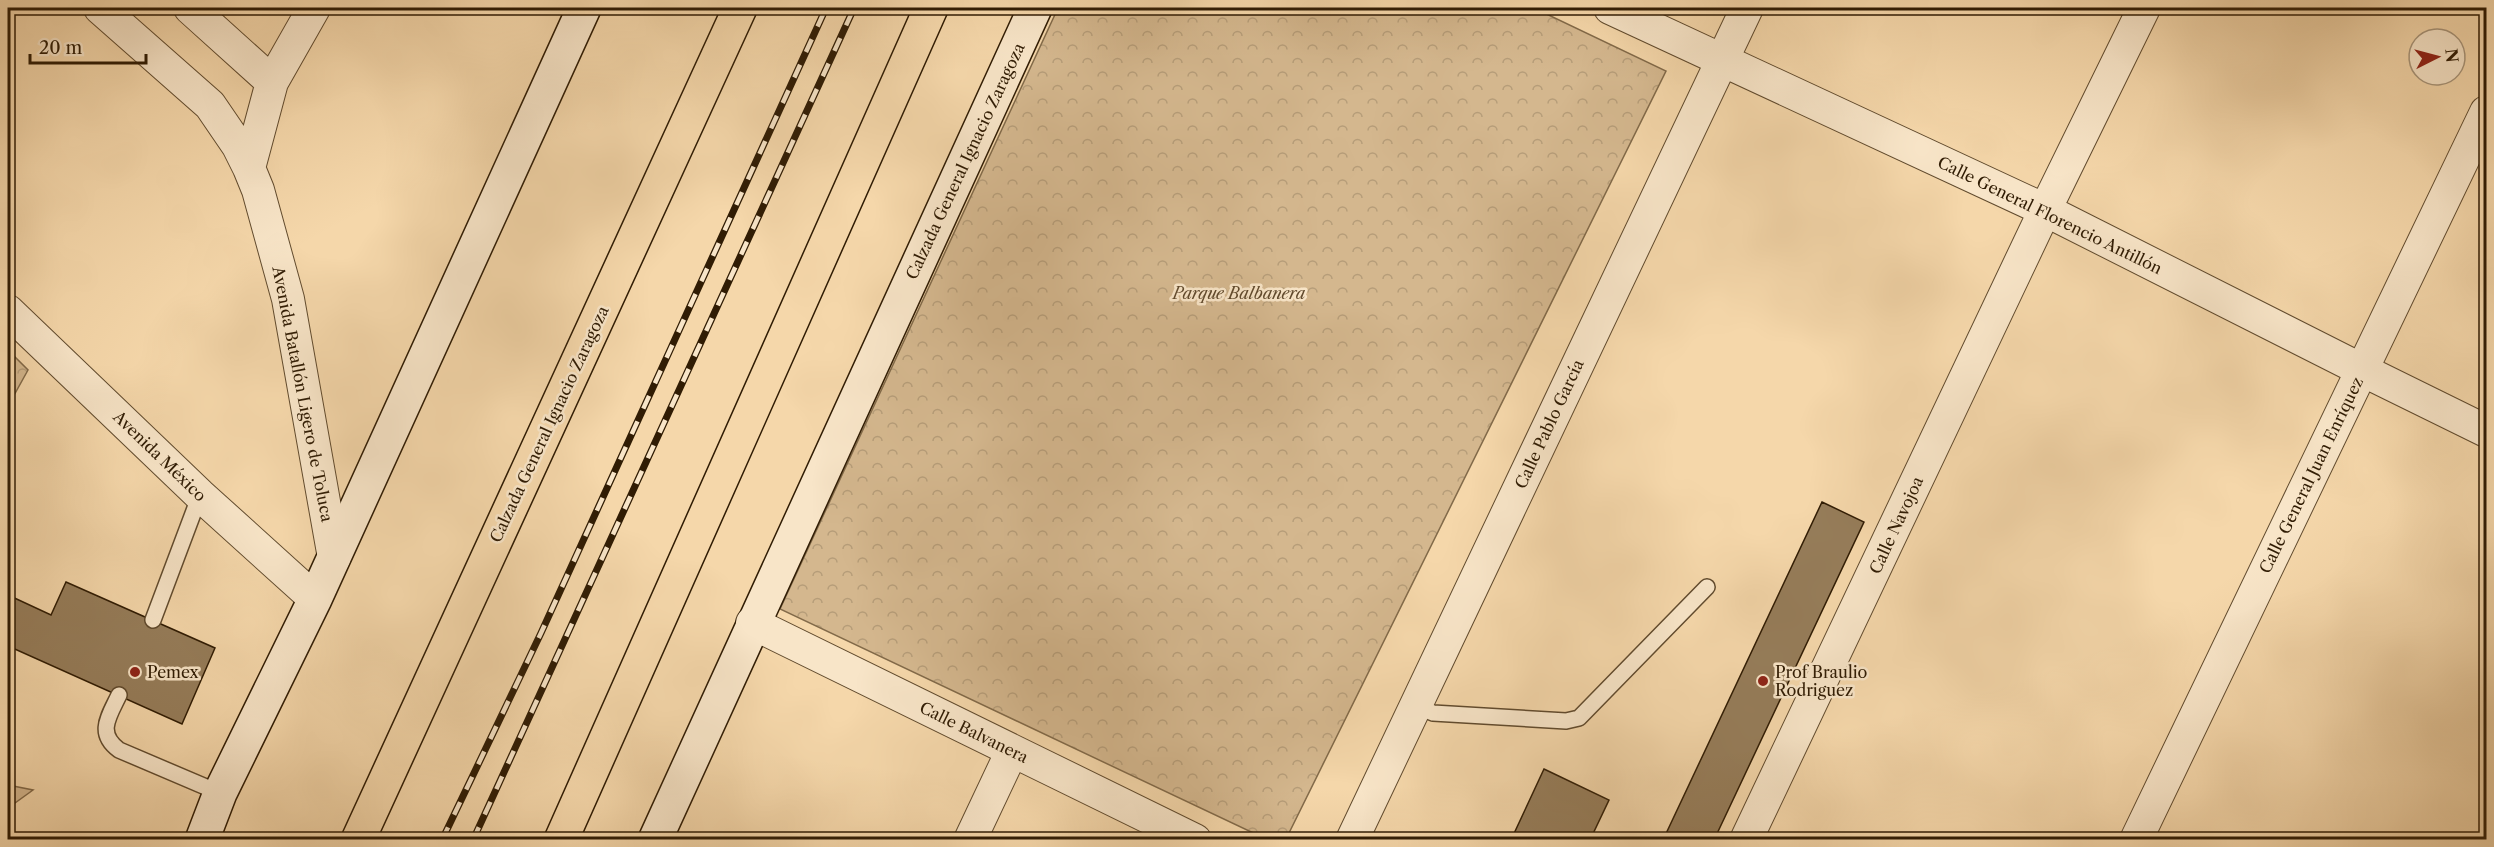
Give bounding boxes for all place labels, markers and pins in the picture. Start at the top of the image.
place label: Pemex [147,662,199,682]
place label: Prof Braulio Rodriguez [1775,662,1868,700]
marker: Pemex [128,665,142,679]
marker: Prof Braulio Rodriguez [1756,674,1770,688]

